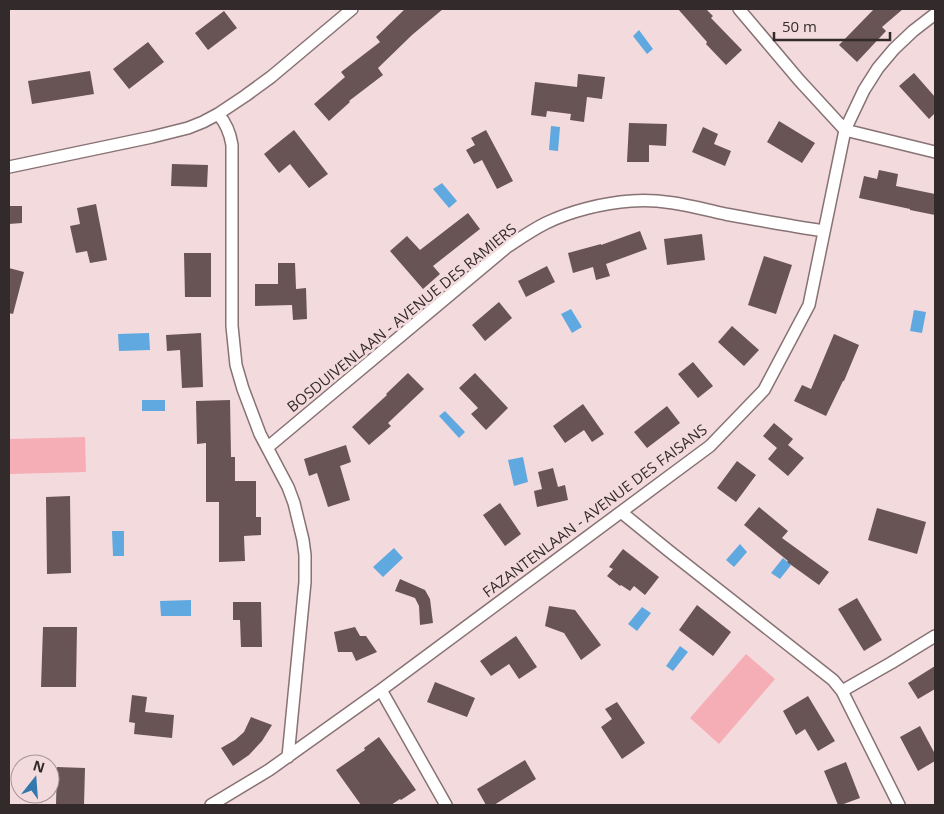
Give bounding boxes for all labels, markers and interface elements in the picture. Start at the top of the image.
scale bar [774,10,890,42]
text: 50 m [782,16,817,36]
street label: BOSDUIVENLAAN - AVENUE DES RAMIERS [283,218,520,416]
street label: FAZANTENLAAN - AVENUE DES FAISANS [478,419,711,601]
north arrow [10,754,60,804]
text: N [31,755,47,777]

